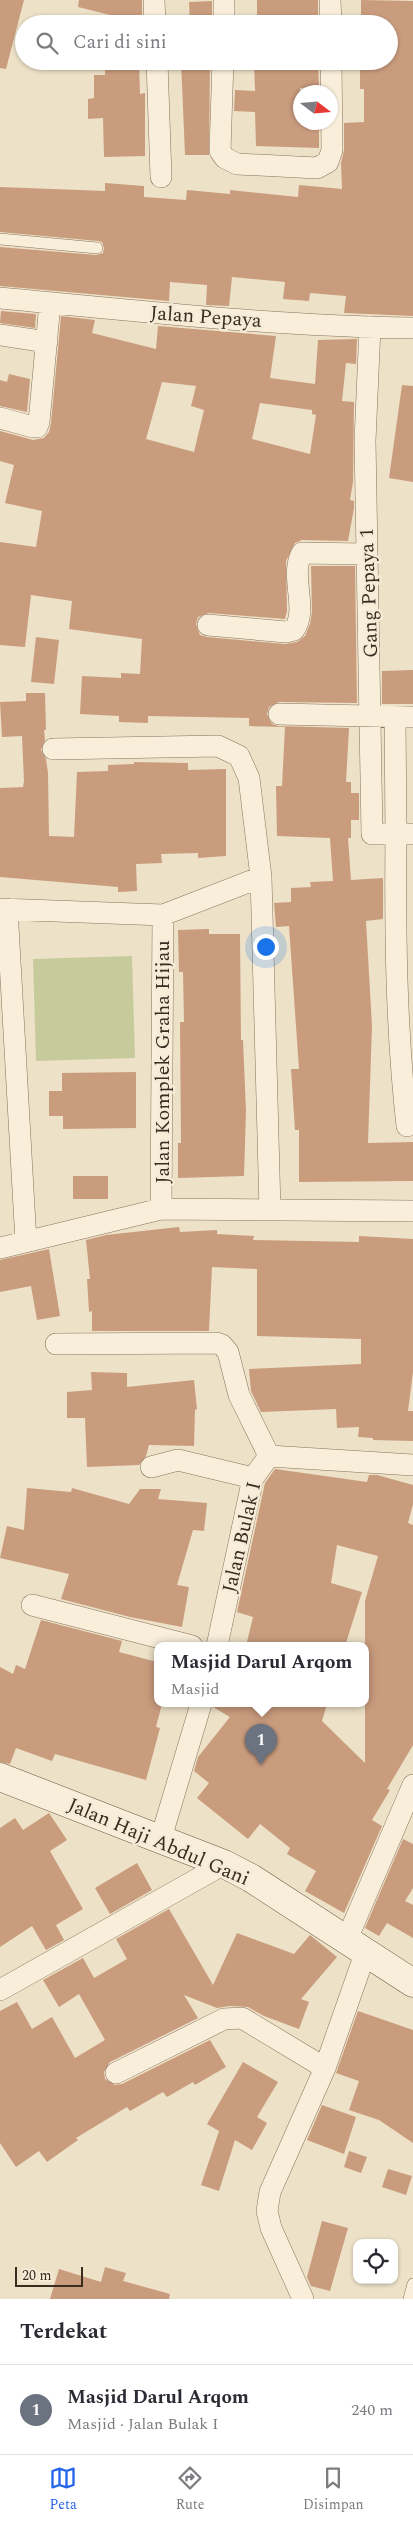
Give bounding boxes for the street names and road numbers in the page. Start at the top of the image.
street label: Jalan Pepaya [149,298,263,336]
street label: Gang Pepaya 1 [352,527,386,659]
street label: Jalan Komplek Graha Hijau [148,940,178,1184]
street label: Jalan Bulak I [215,1479,269,1596]
street label: Jalan Haji Abdul Gani [63,1790,254,1894]

